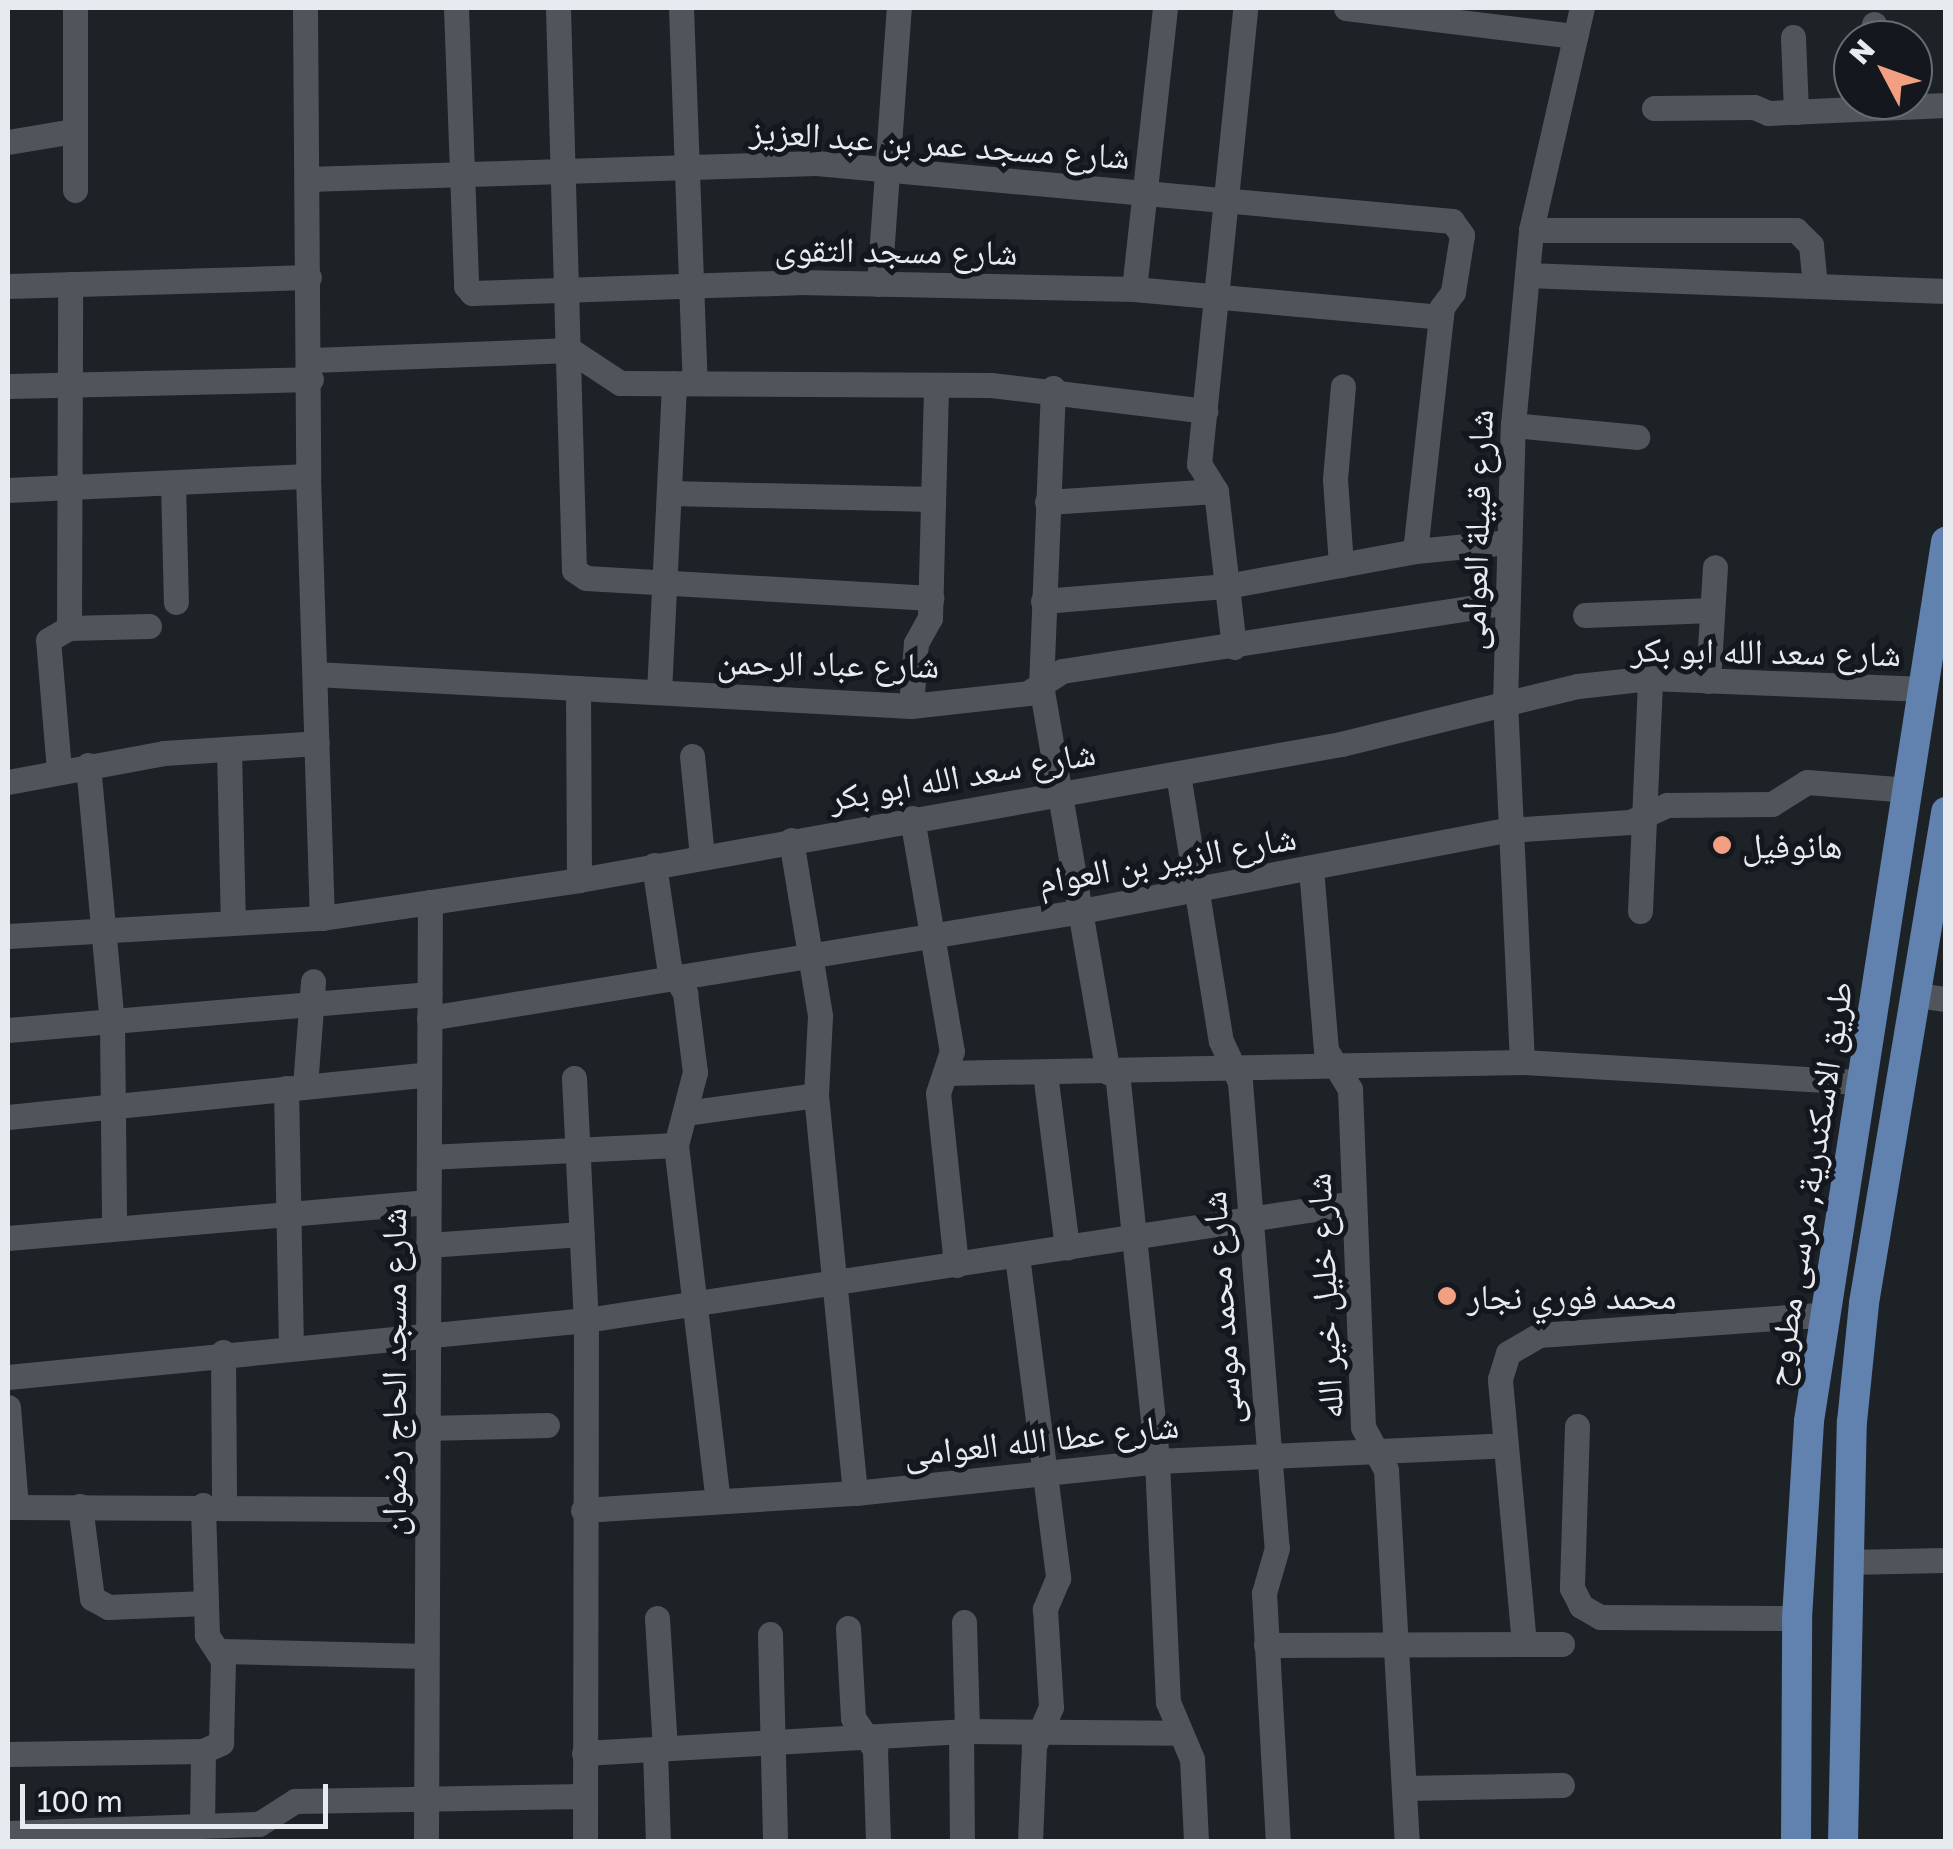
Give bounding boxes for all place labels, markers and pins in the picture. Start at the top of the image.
place label: هانوفيل [1742,824,1843,866]
marker: هانوفيل [1711,834,1733,856]
place label: محمد فوري نجار [1467,1275,1676,1317]
marker: محمد فوري نجار [1436,1285,1458,1307]

